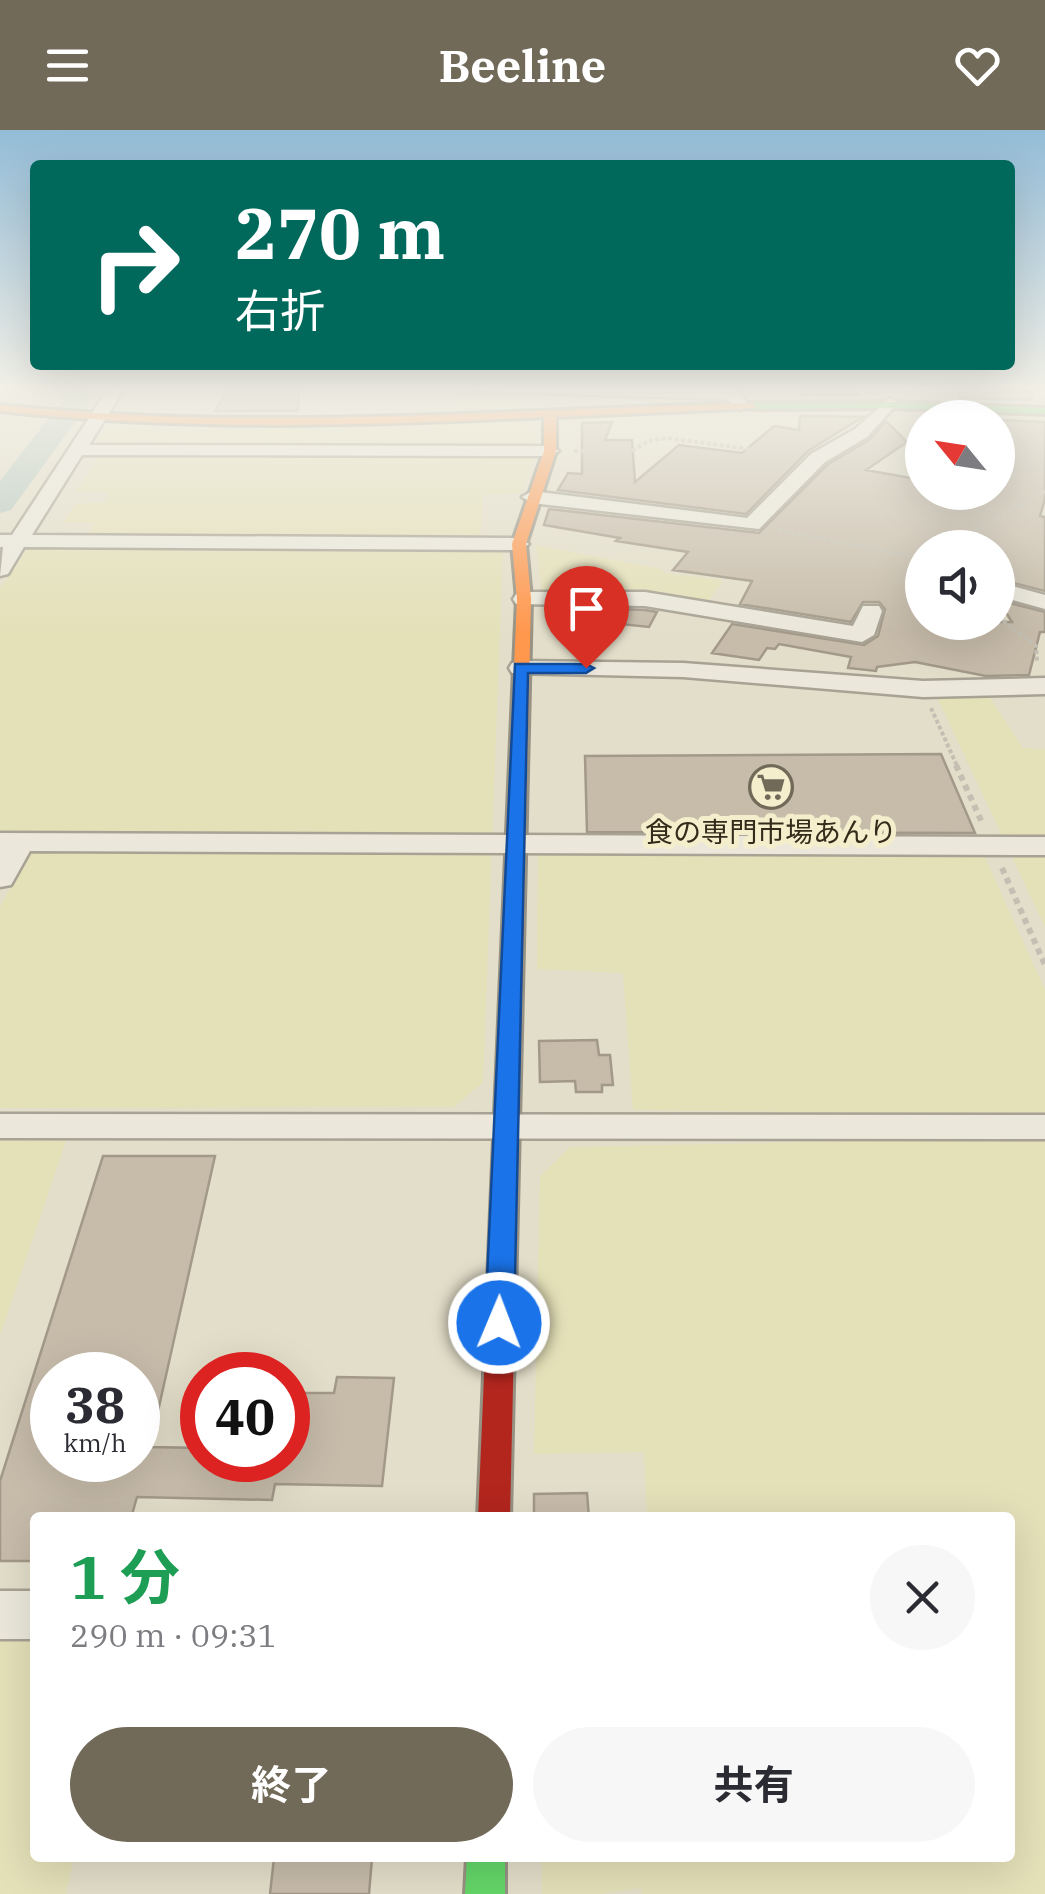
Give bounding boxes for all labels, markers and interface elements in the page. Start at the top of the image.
text: Beeline [439,36,606,94]
icon: menu [40,38,95,93]
icon: heart [950,38,1005,93]
text: 270 m [235,187,445,278]
icon: right [70,200,200,330]
text: 右折 [235,281,325,339]
north arrow [905,400,1015,510]
map controls [905,400,1015,640]
button: sound [905,530,1015,640]
pin [544,566,629,669]
icon: arrive [559,581,614,636]
supermarket icon: 食の専門市場あんり [748,764,794,810]
place label: 食の専門市場あんり [645,813,897,850]
position arrow [447,1271,551,1375]
speed limit sign: 40 [180,1352,310,1482]
text: 38 [65,1372,125,1437]
text: km/h [63,1426,127,1459]
text: 1 分 [70,1537,180,1616]
button: close [870,1545,975,1650]
text: 290 m · 09:31 [70,1614,277,1656]
button: 終了 [70,1727,513,1842]
button: 共有 [533,1727,975,1842]

